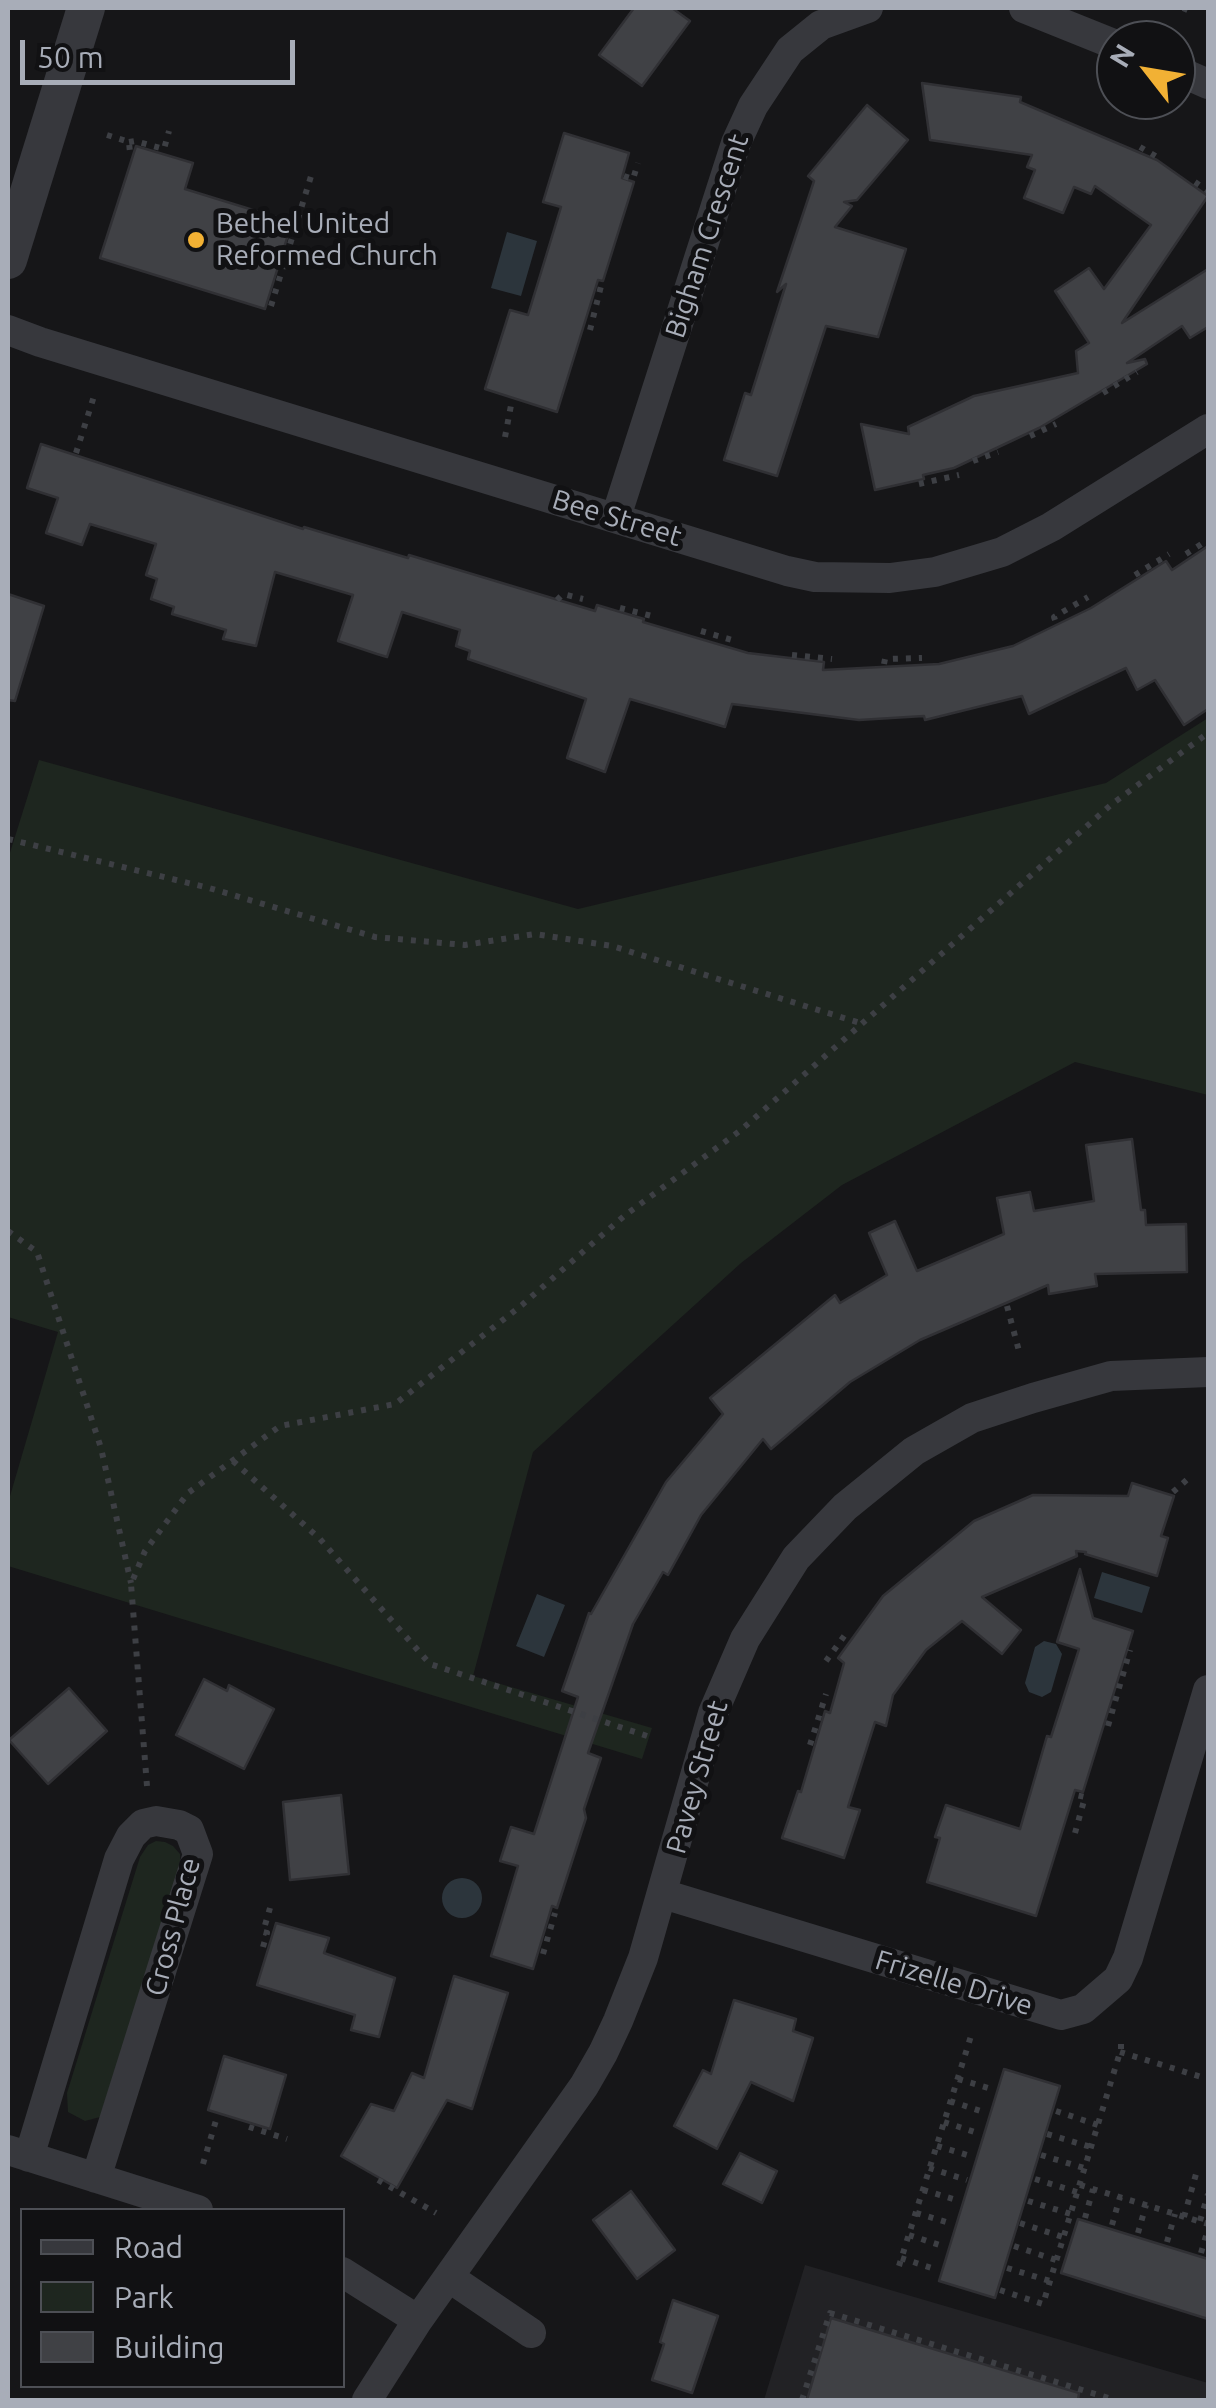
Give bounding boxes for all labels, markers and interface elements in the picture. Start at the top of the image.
scale bar [25,20,300,82]
north arrow [1096,20,1196,120]
text: N [1103,38,1140,72]
text: 50 m [37,40,104,74]
street label: Bigham Crescent [658,130,756,342]
place label: Bethel United Reformed Church [216,207,438,273]
marker: Bethel United Reformed Church [185,229,207,251]
street label: Bee Street [548,482,686,554]
street label: Pavey Street [659,1696,735,1858]
street label: Cross Place [138,1854,208,2000]
street label: Frizelle Drive [871,1943,1037,2023]
legend [20,2208,345,2388]
text: Road [114,2230,183,2264]
text: Park [114,2280,174,2314]
text: Building [114,2330,225,2364]

